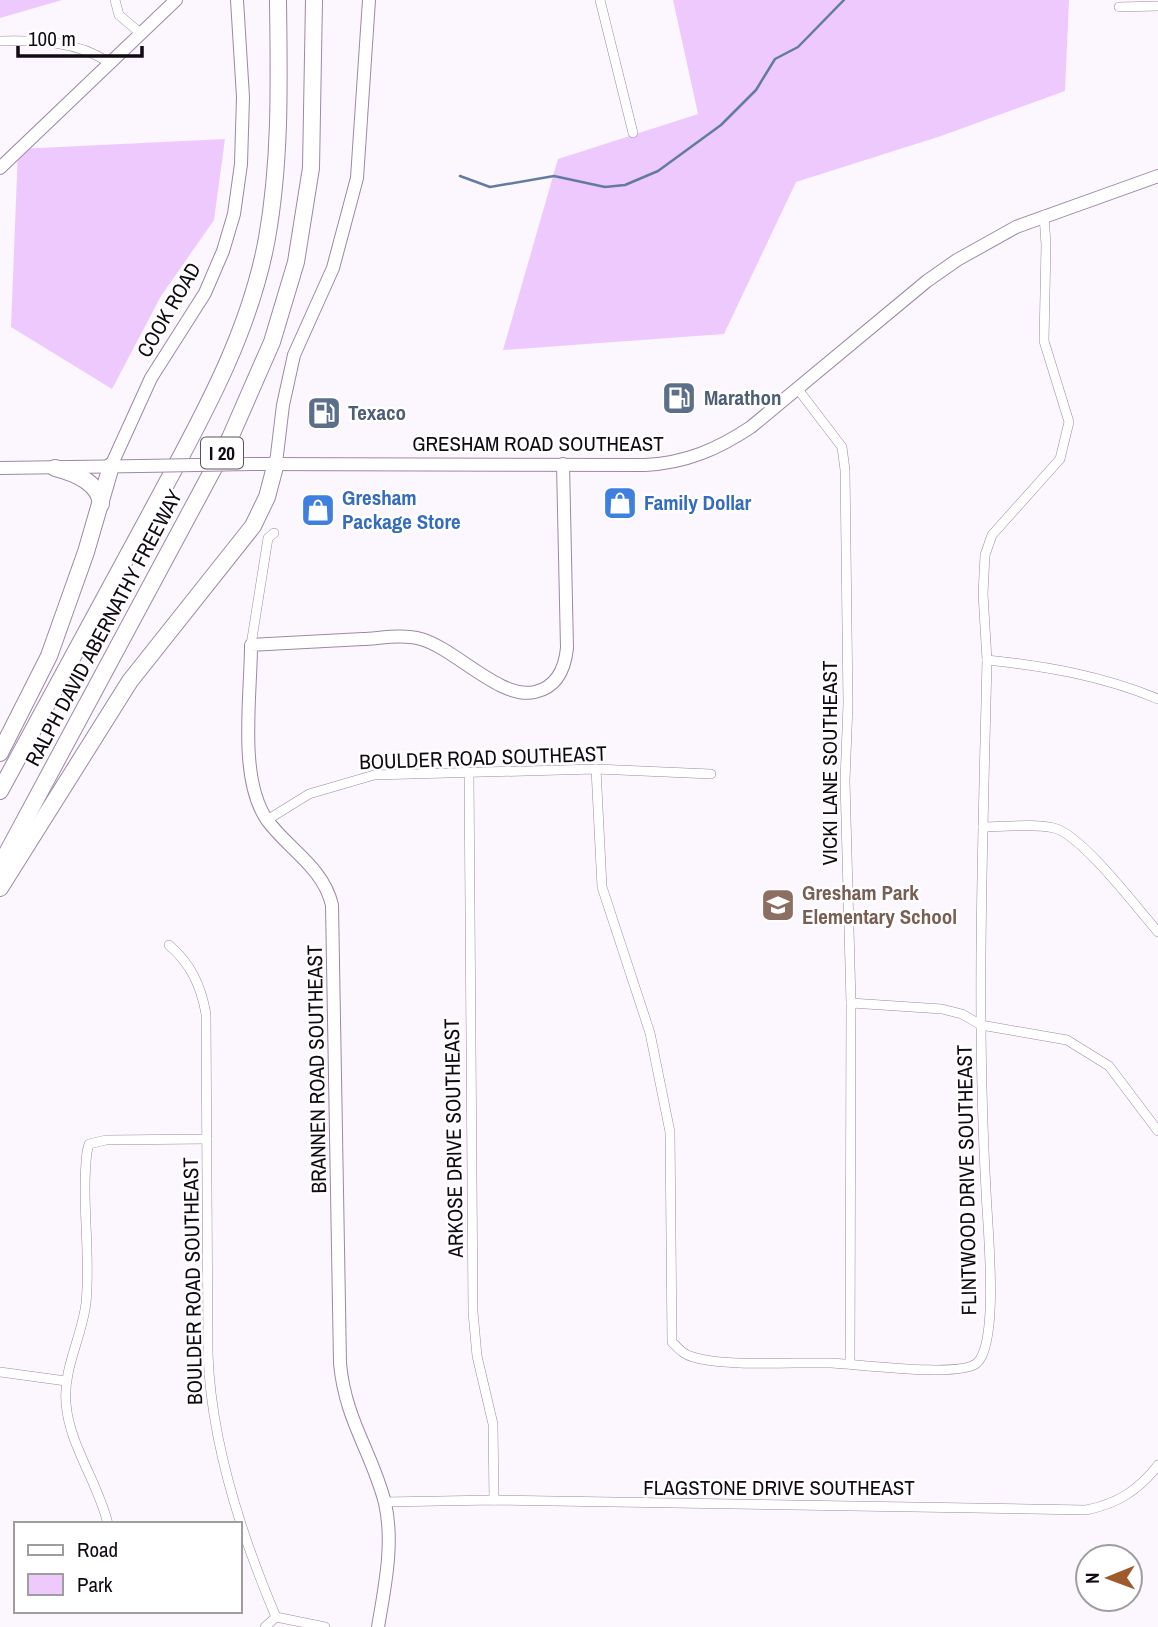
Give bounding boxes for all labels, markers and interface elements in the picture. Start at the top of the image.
scale bar [18,14,142,58]
text: 100 m [28,24,76,53]
street label: COOK ROAD [130,257,207,363]
fuel station icon: Marathon [660,379,698,417]
place label: Marathon [704,383,782,412]
fuel station icon: Texaco [305,394,343,432]
place label: Texaco [348,398,406,427]
street label: GRESHAM ROAD SOUTHEAST [412,429,664,458]
road number: I 20 [201,437,243,468]
place label: Gresham Package Store [342,483,461,536]
street label: RALPH DAVID ABERNATHY FREEWAY [18,484,189,771]
shop icon: Family Dollar [601,484,639,522]
place label: Family Dollar [644,488,752,517]
shop icon: Gresham Package Store [299,491,337,529]
street label: VICKI LANE SOUTHEAST [815,660,844,865]
street label: BOULDER ROAD SOUTHEAST [359,739,608,776]
place label: Gresham Park Elementary School [802,878,957,931]
school or university icon: Gresham Park Elementary School [759,886,797,924]
street label: BRANNEN ROAD SOUTHEAST [300,944,333,1194]
street label: ARKOSE DRIVE SOUTHEAST [437,1018,470,1259]
street label: FLINTWOOD DRIVE SOUTHEAST [950,1044,983,1316]
street label: BOULDER ROAD SOUTHEAST [176,1156,209,1405]
street label: FLAGSTONE DRIVE SOUTHEAST [643,1473,915,1502]
legend [14,1522,242,1613]
text: Road [77,1535,118,1564]
north arrow [1074,1543,1144,1613]
text: Park [77,1570,113,1599]
text: N [1079,1572,1105,1584]

